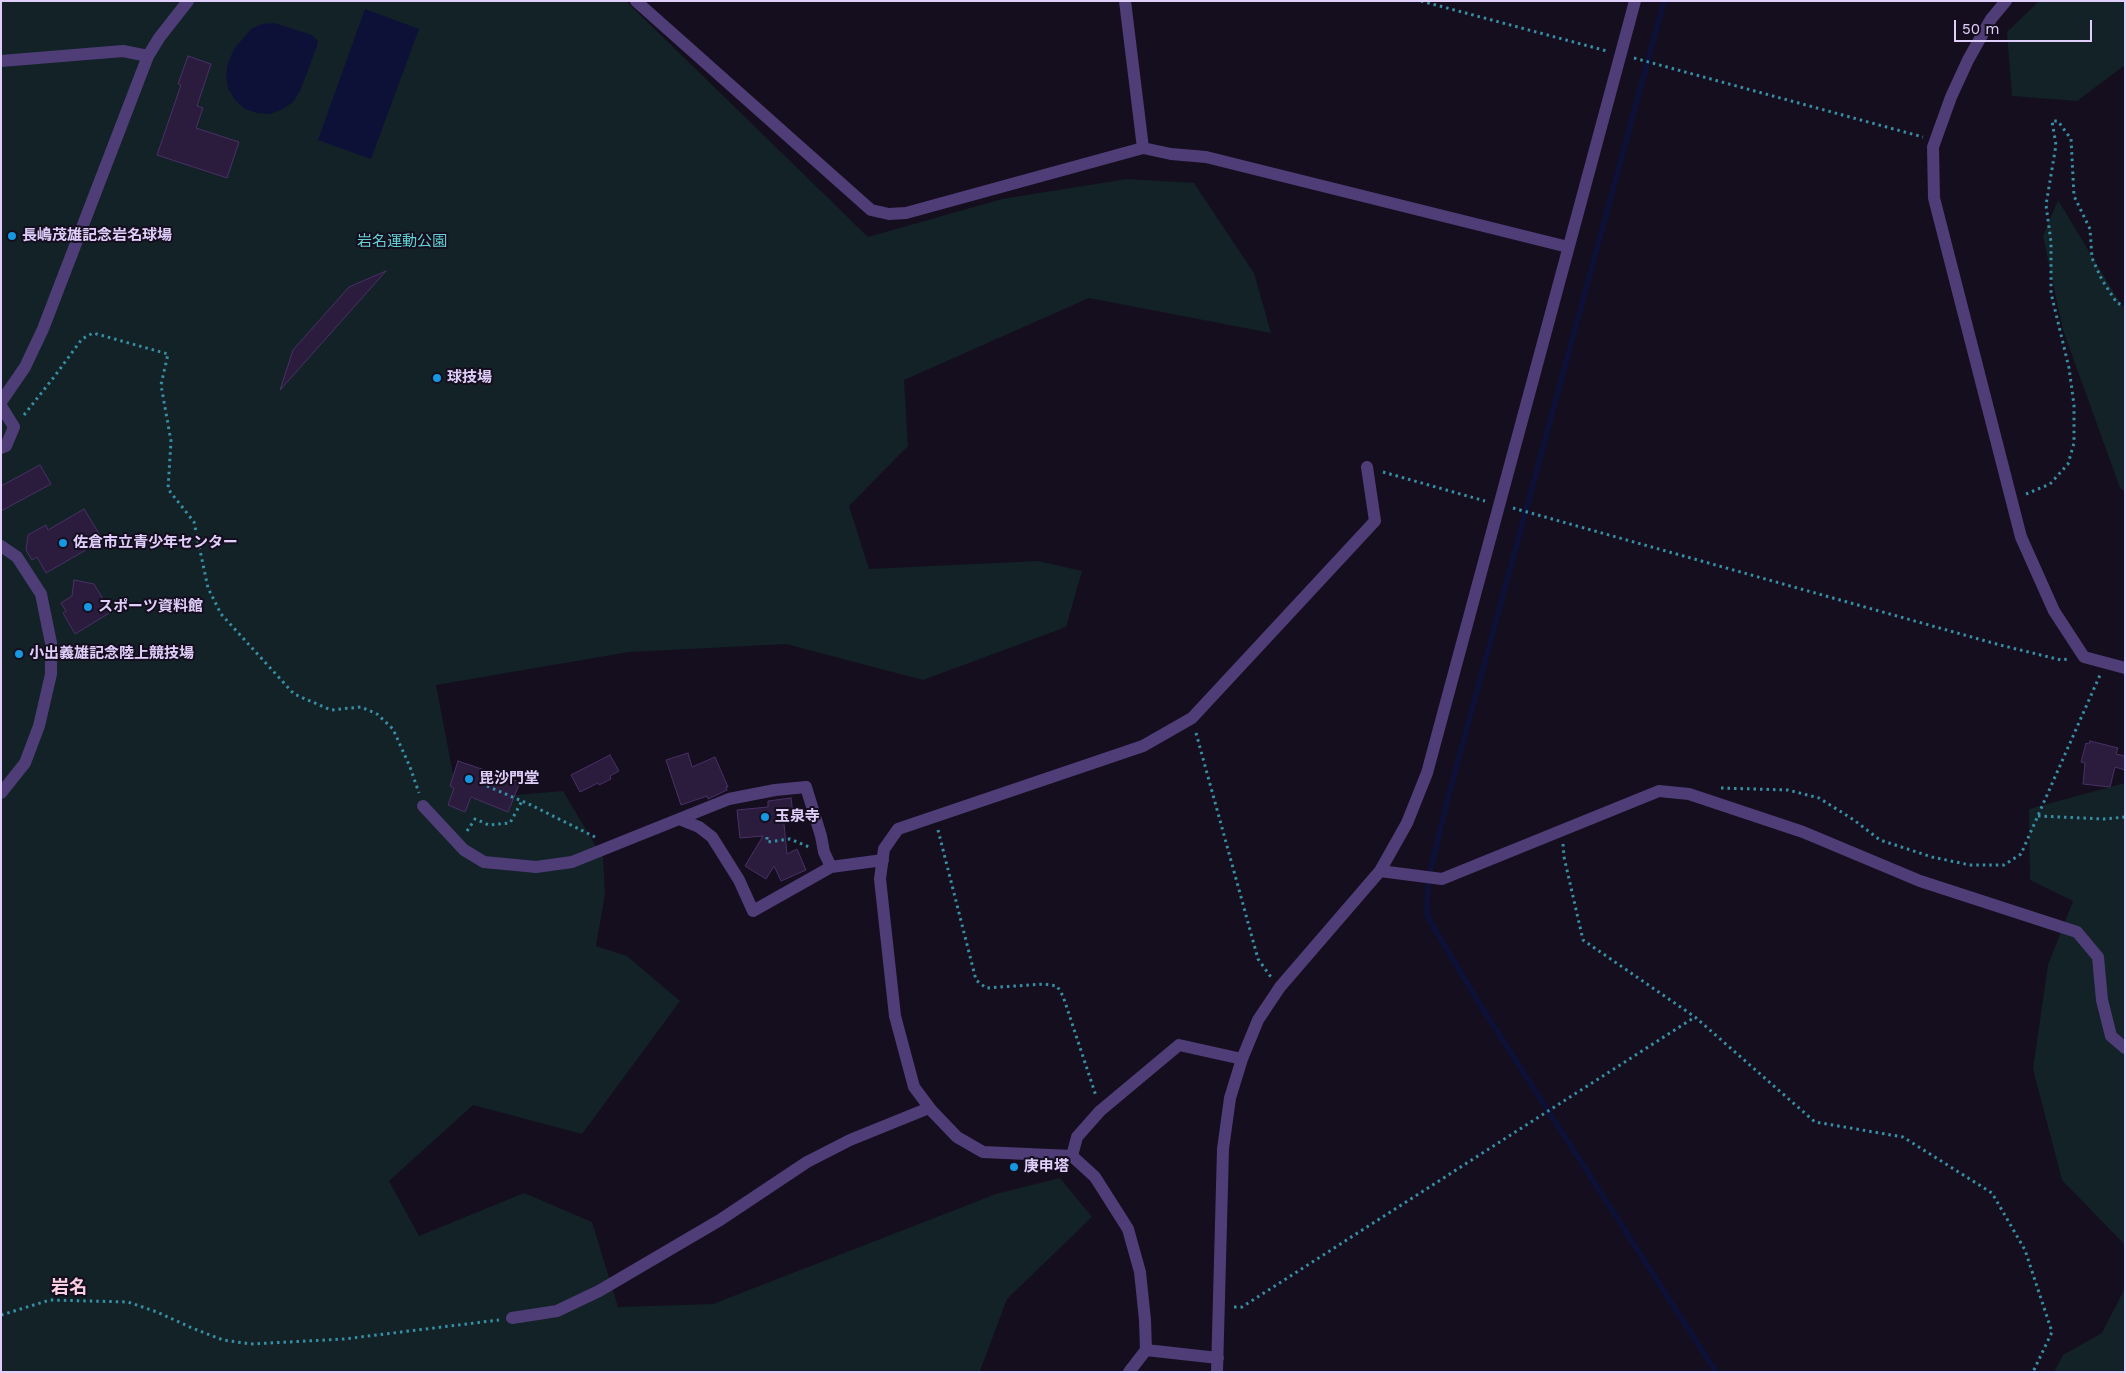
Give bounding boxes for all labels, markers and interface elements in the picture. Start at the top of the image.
scale bar [1956,10,2094,42]
text: 50 m [1962,20,1999,38]
place label: 長嶋茂雄記念岩名球場 [22,227,172,245]
marker: 長嶋茂雄記念岩名球場 [6,230,18,242]
park label: 岩名運動公園 [357,233,447,251]
place label: 球技場 [447,369,492,387]
marker: 球技場 [431,372,443,384]
place label: 佐倉市立青少年センター [73,534,238,552]
marker: 佐倉市立青少年センター [57,537,69,549]
place label: スポーツ資料館 [98,598,203,616]
marker: スポーツ資料館 [82,601,94,613]
place label: 小出義雄記念陸上競技場 [29,645,194,663]
marker: 小出義雄記念陸上競技場 [13,648,25,660]
place label: 毘沙門堂 [479,770,539,788]
marker: 毘沙門堂 [463,773,475,785]
place label: 玉泉寺 [775,808,820,826]
marker: 玉泉寺 [759,811,771,823]
place label: 庚申塔 [1024,1158,1069,1176]
marker: 庚申塔 [1008,1161,1020,1173]
district label: 岩名 [51,1277,87,1299]

